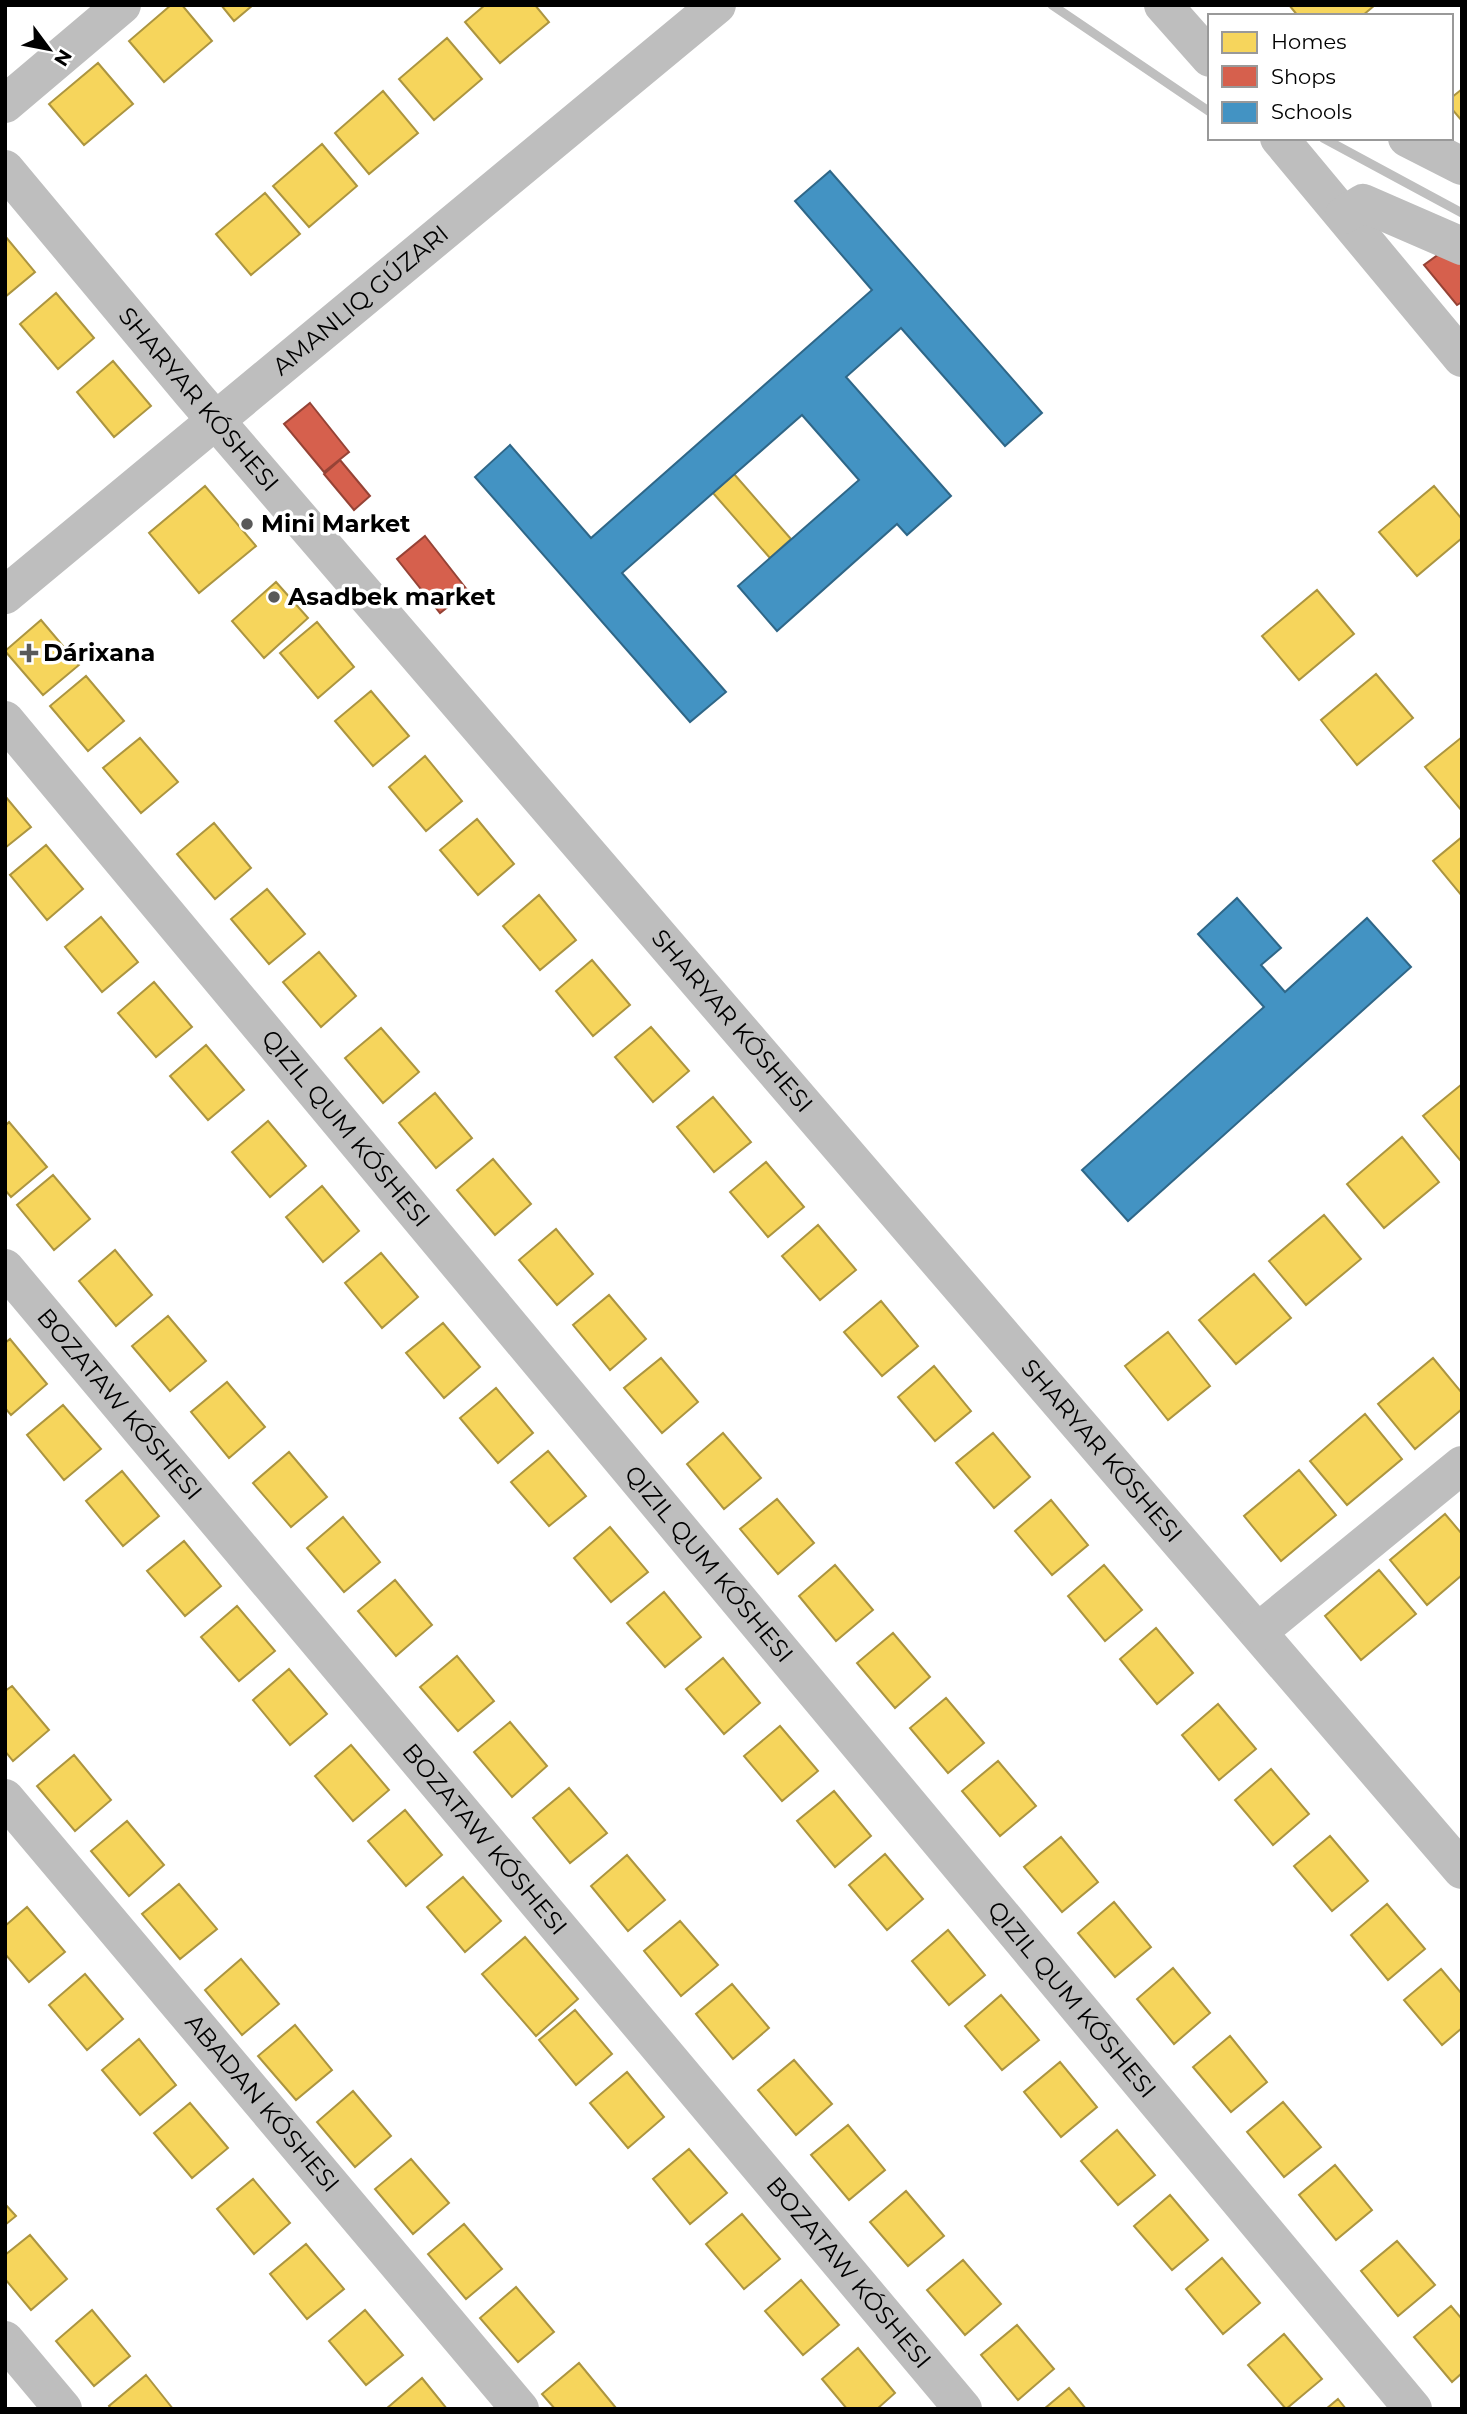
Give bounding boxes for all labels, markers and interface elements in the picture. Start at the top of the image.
north arrow [14,14,84,84]
legend [1208,14,1453,140]
text: Homes [1271,29,1346,54]
text: N [49,45,77,70]
text: Shops [1271,64,1336,89]
text: Schools [1271,99,1352,124]
street label: AMANLIQ GÚZARI [267,219,454,381]
street label: SHARYAR KÓSHESI [113,301,285,497]
place label: Mini Market [261,509,411,538]
marker: Mini Market [239,516,255,532]
place label: Asadbek market [287,582,496,611]
marker: Asadbek market [266,589,282,605]
place label: Dárixana [43,638,155,667]
marker: Dárixana [21,645,37,661]
street label: SHARYAR KÓSHESI [646,923,819,1118]
street label: QIZIL QUM KÓSHESI [256,1024,436,1233]
street label: BOZATAW KÓSHESI [31,1302,208,1506]
street label: SHARYAR KÓSHESI [1015,1353,1189,1548]
street label: QIZIL QUM KÓSHESI [619,1459,800,1668]
street label: BOZATAW KÓSHESI [397,1737,574,1941]
street label: QIZIL QUM KÓSHESI [982,1895,1163,2104]
street label: ABADAN KÓSHESI [179,2008,346,2198]
street label: BOZATAW KÓSHESI [760,2171,938,2374]

